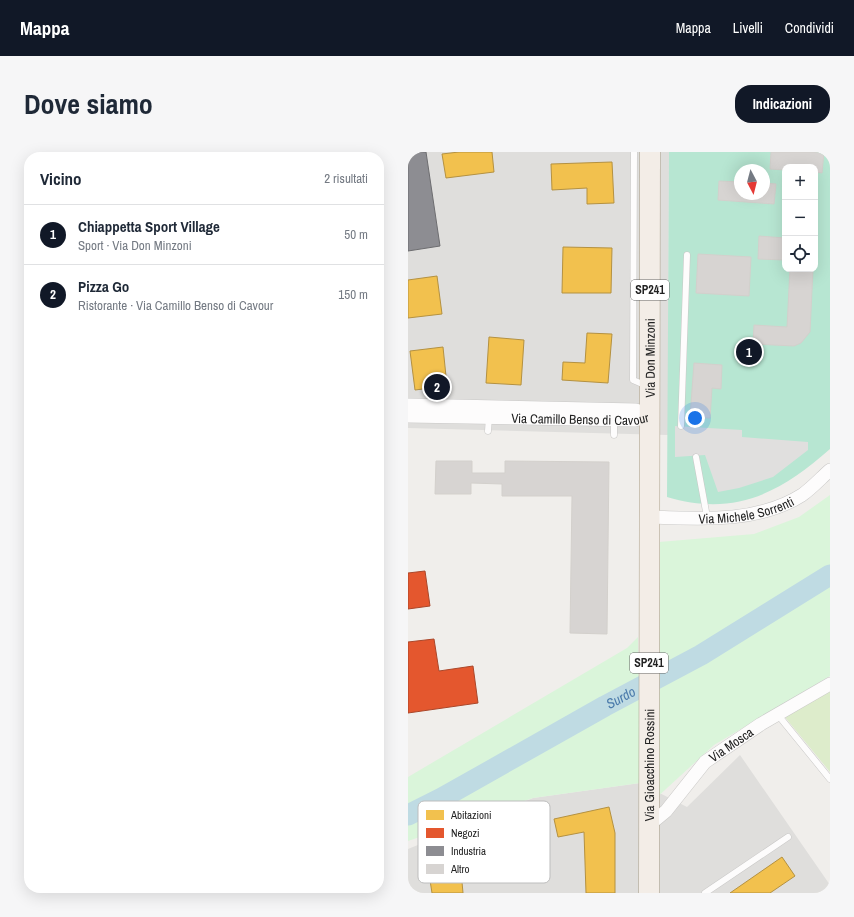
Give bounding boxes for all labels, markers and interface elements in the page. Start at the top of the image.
text: Mappa [20,15,69,41]
text: Mappa [676,19,711,37]
text: Livelli [733,19,763,37]
text: Condividi [785,19,834,37]
text: Dove siamo [24,85,153,123]
button: Indicazioni [735,85,830,123]
north arrow [734,164,770,200]
map controls [782,164,818,272]
button: + [782,164,818,200]
text: Vicino [40,167,82,190]
text: 2 risultati [324,170,368,187]
button: − [782,200,818,236]
text: Chiappetta Sport Village [78,216,220,237]
text: 1 [50,226,56,243]
text: 50 m [344,226,368,243]
button: locate [782,236,818,272]
text: Sport · Via Don Minzoni [78,237,192,254]
text: Pizza Go [78,276,129,297]
road number: SP241 [631,280,669,300]
text: 2 [50,286,56,303]
text: 150 m [338,286,368,303]
text: Ristorante · Via Camillo Benso di Cavour [78,297,273,314]
street label: Via Don Minzoni [642,318,659,398]
pin: 1 [736,337,762,367]
pin: 2 [424,372,450,402]
your location [685,408,705,428]
street label: Via Camillo Benso di Cavour [511,409,651,429]
street label: Via Michele Sorrenti [698,493,797,527]
road number: SP241 [630,653,668,673]
water label: Surdo [603,682,638,713]
street label: Via Gioacchino Rossini [641,709,658,821]
street label: Via Mosca [706,724,757,766]
legend [418,801,550,883]
text: Abitazioni [450,808,492,822]
text: Negozi [451,826,480,840]
text: Industria [451,844,486,858]
text: Altro [450,862,470,876]

